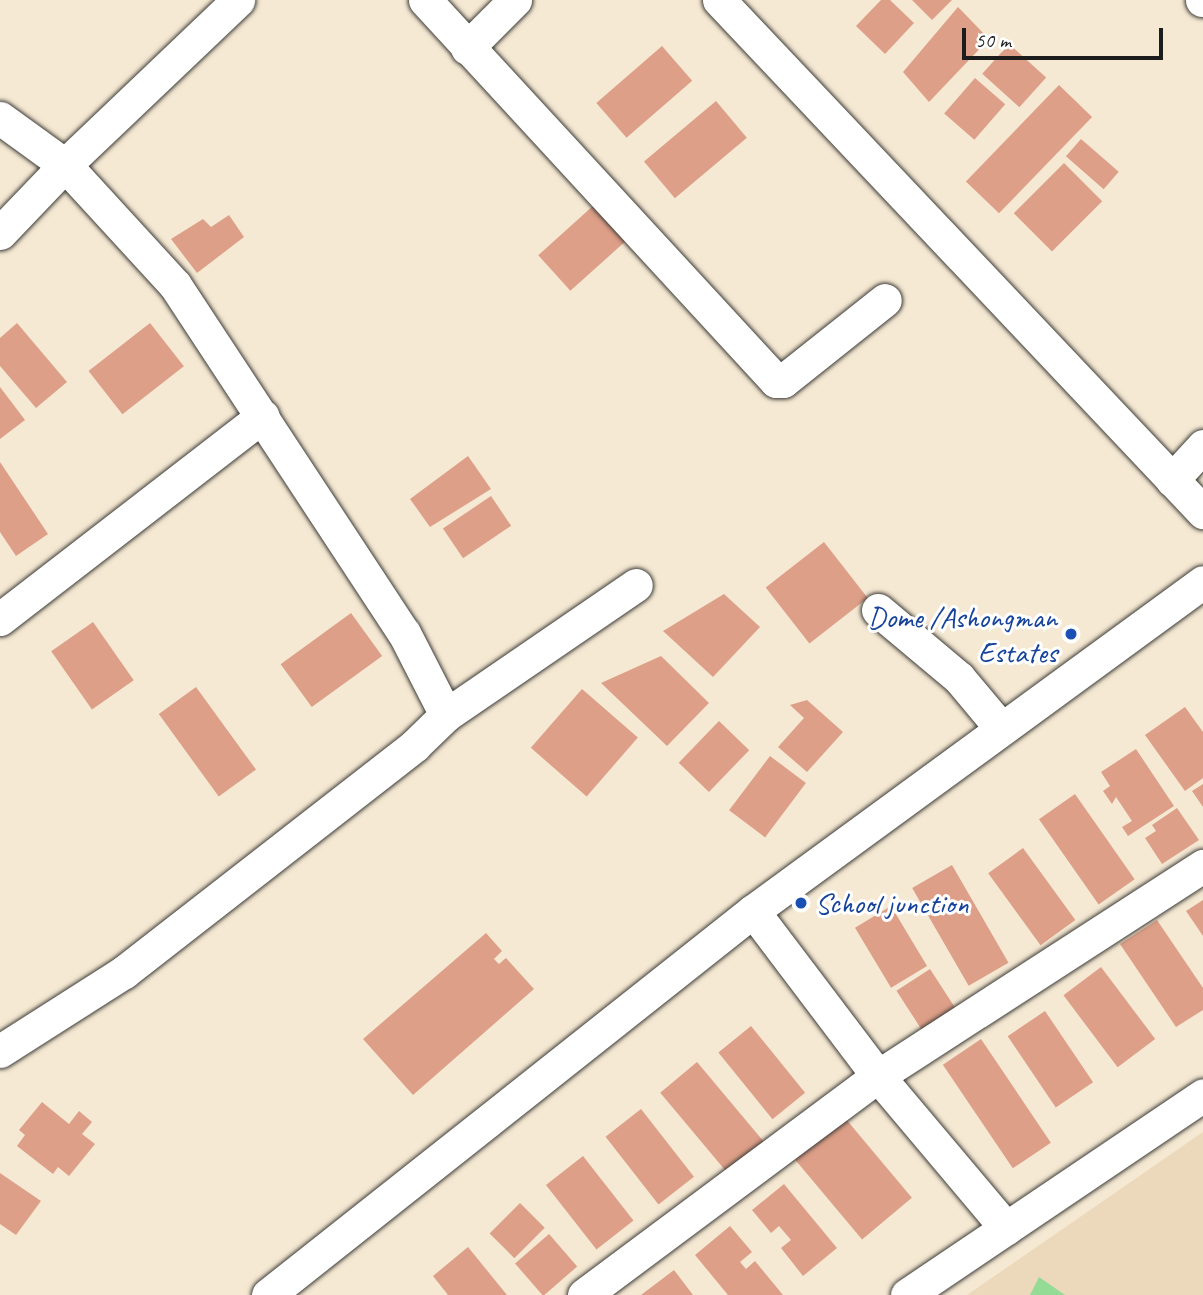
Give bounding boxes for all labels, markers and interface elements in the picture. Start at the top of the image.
scale bar [965,14,1166,58]
text: 50 m [975,27,1011,53]
place label: Dome /Ashongman Estates [868,599,1057,670]
marker: Dome /Ashongman Estates [1063,626,1079,642]
place label: School junction [815,885,968,921]
marker: School junction [793,895,809,911]

